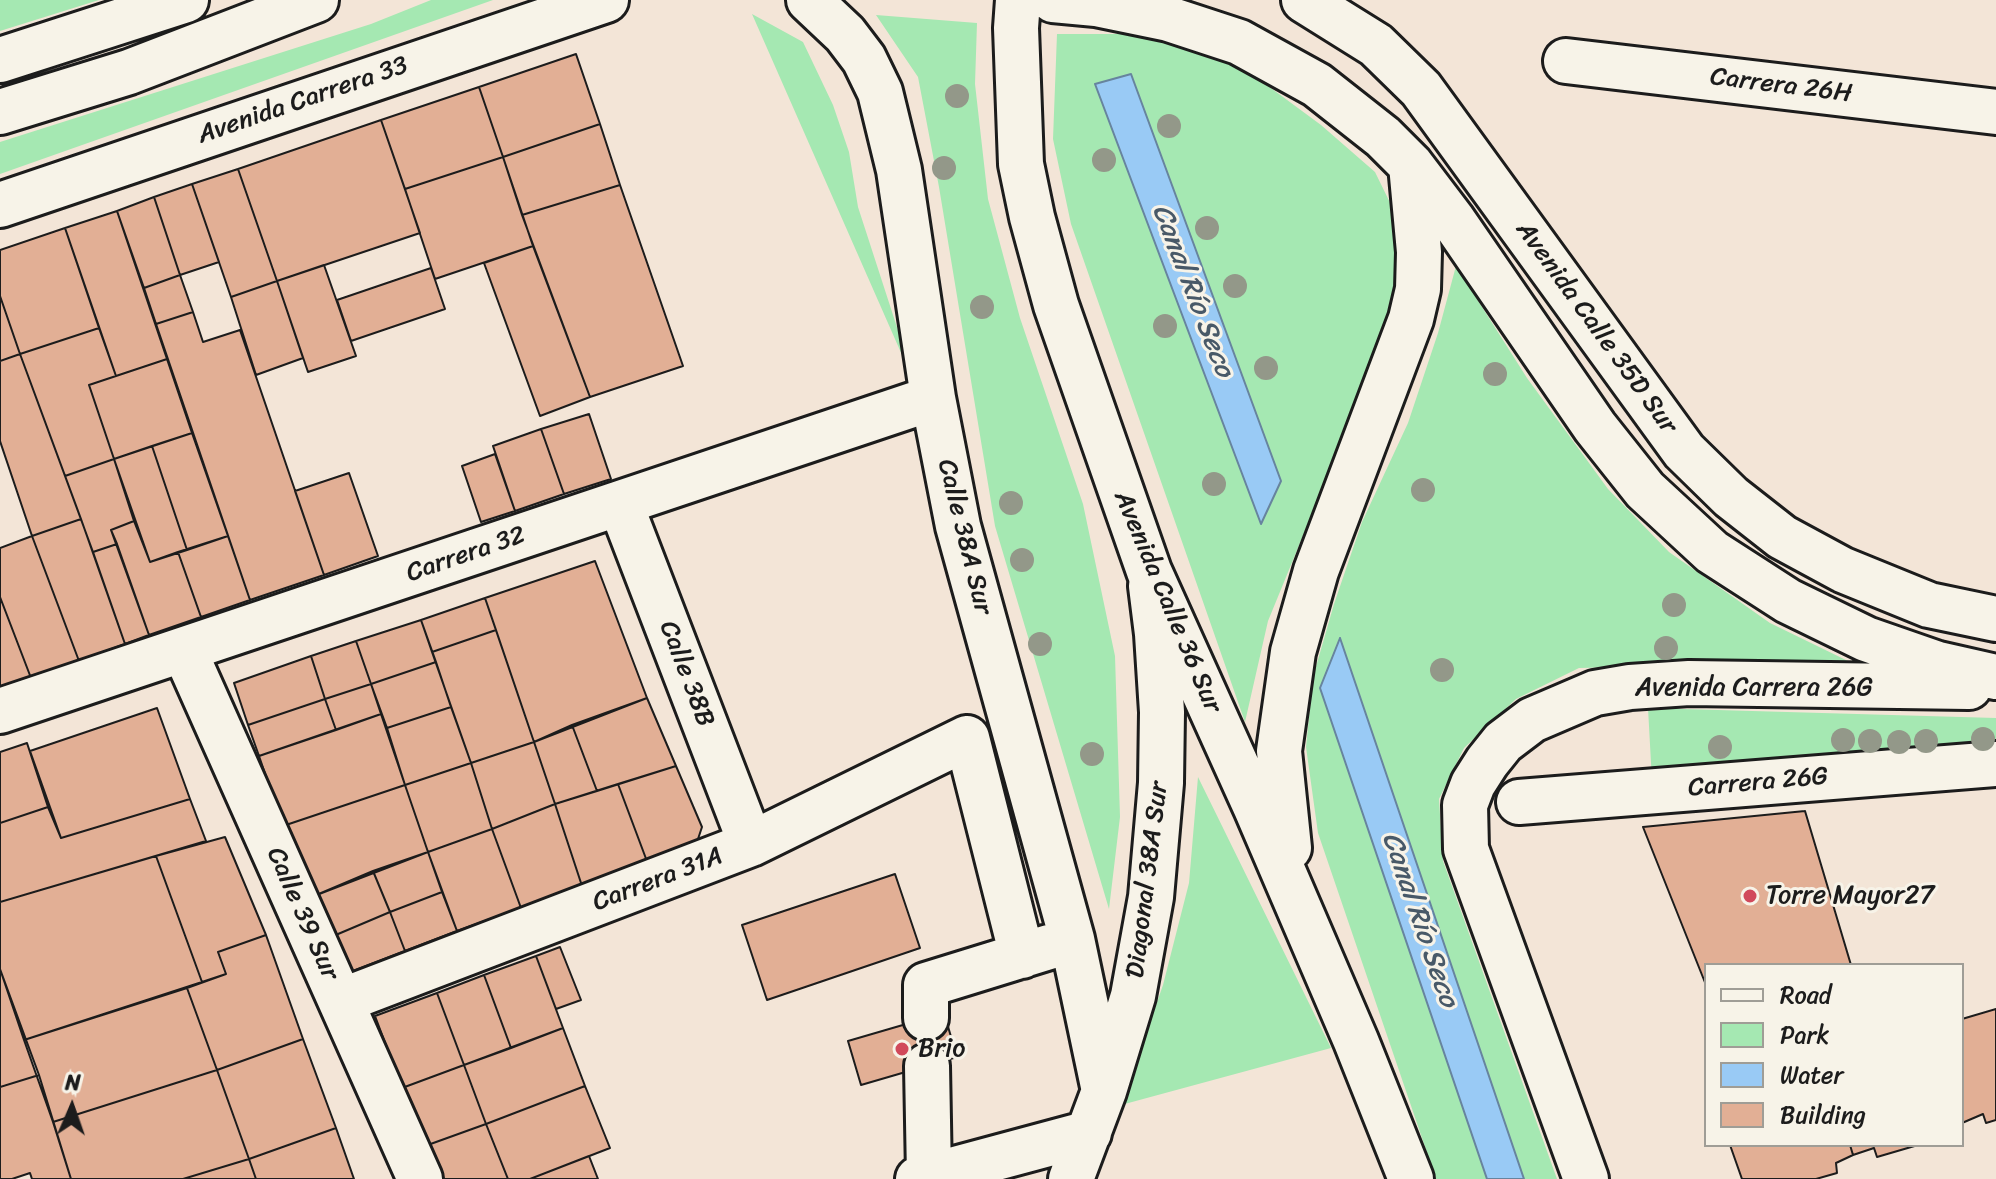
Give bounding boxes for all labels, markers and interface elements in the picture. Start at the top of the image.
street label: Avenida Carrera 33 [194,50,412,152]
street label: Carrera 26H [1708,62,1854,110]
water label: Canal Río Seco [1144,200,1240,382]
street label: Avenida Calle 35D Sur [1508,216,1684,440]
street label: Calle 38A Sur [930,456,998,618]
street label: Avenida Calle 36 Sur [1106,486,1228,718]
street label: Carrera 32 [402,520,530,590]
street label: Calle 38B [652,617,720,731]
street label: Avenida Carrera 26G [1635,672,1873,704]
street label: Carrera 26G [1687,761,1829,805]
street label: Diagonal 38A Sur [1120,780,1176,980]
water label: Canal Río Seco [1373,828,1465,1012]
street label: Carrera 31A [588,841,728,919]
street label: Calle 39 Sur [259,843,345,985]
place label: Torre Mayor27 [1766,880,1934,912]
marker: Torre Mayor27 [1741,887,1759,905]
legend [1704,963,1964,1147]
text: Road [1780,974,1831,1016]
text: Park [1780,1014,1829,1056]
place label: Brio [918,1033,965,1065]
marker: Brio [893,1040,911,1058]
text: Water [1780,1054,1843,1096]
text: N [65,1063,81,1102]
north arrow [32,1067,112,1147]
text: Building [1780,1094,1866,1136]

